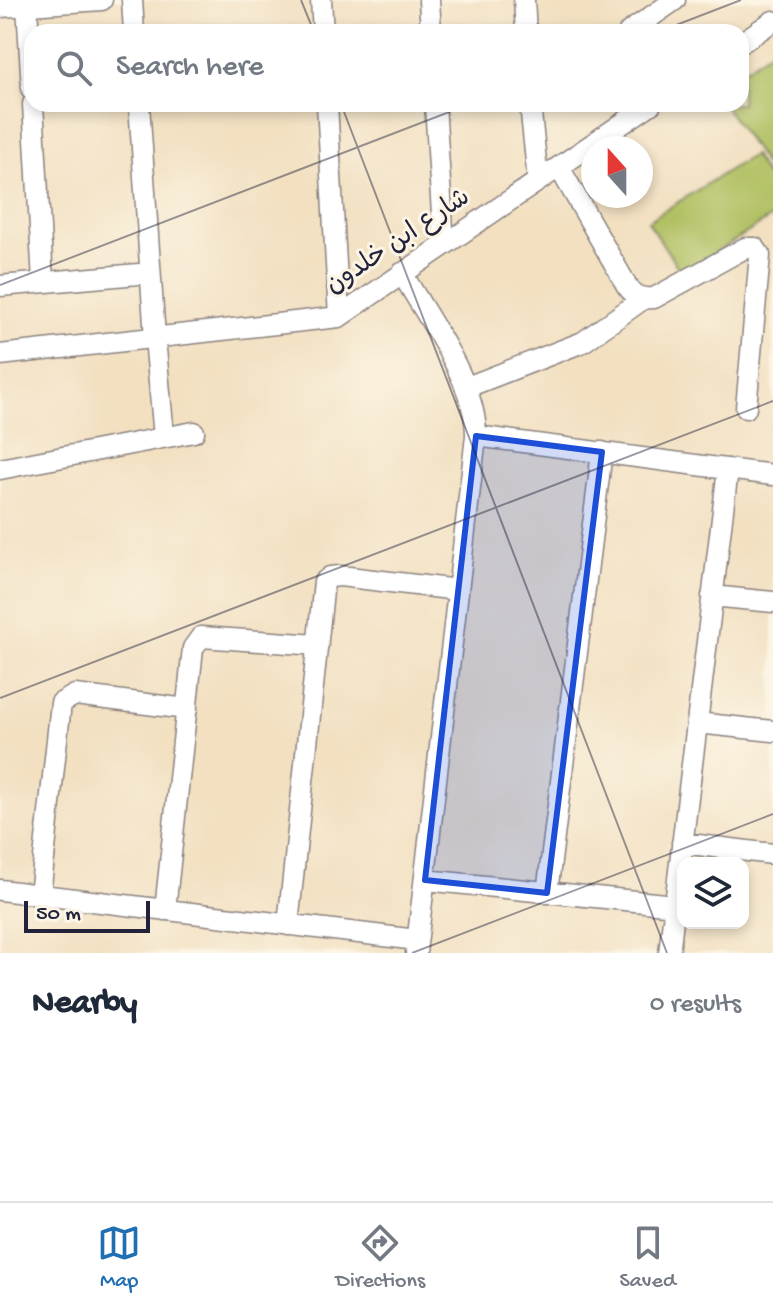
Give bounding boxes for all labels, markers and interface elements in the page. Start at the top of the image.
search box [24,24,749,112]
icon: search [52,46,96,90]
text: Search here [116,51,264,86]
north arrow [581,136,653,208]
street label: شارع ابن خلدون [321,183,477,303]
map controls [677,857,749,929]
button: layers [677,857,749,929]
scale bar [24,897,150,933]
text: 50 m [36,902,81,928]
text: Nearby [32,985,137,1025]
text: 0 results [650,990,741,1021]
tab: Map [97,1221,141,1295]
tab: Directions [336,1221,425,1295]
tab: Saved [619,1221,676,1295]

